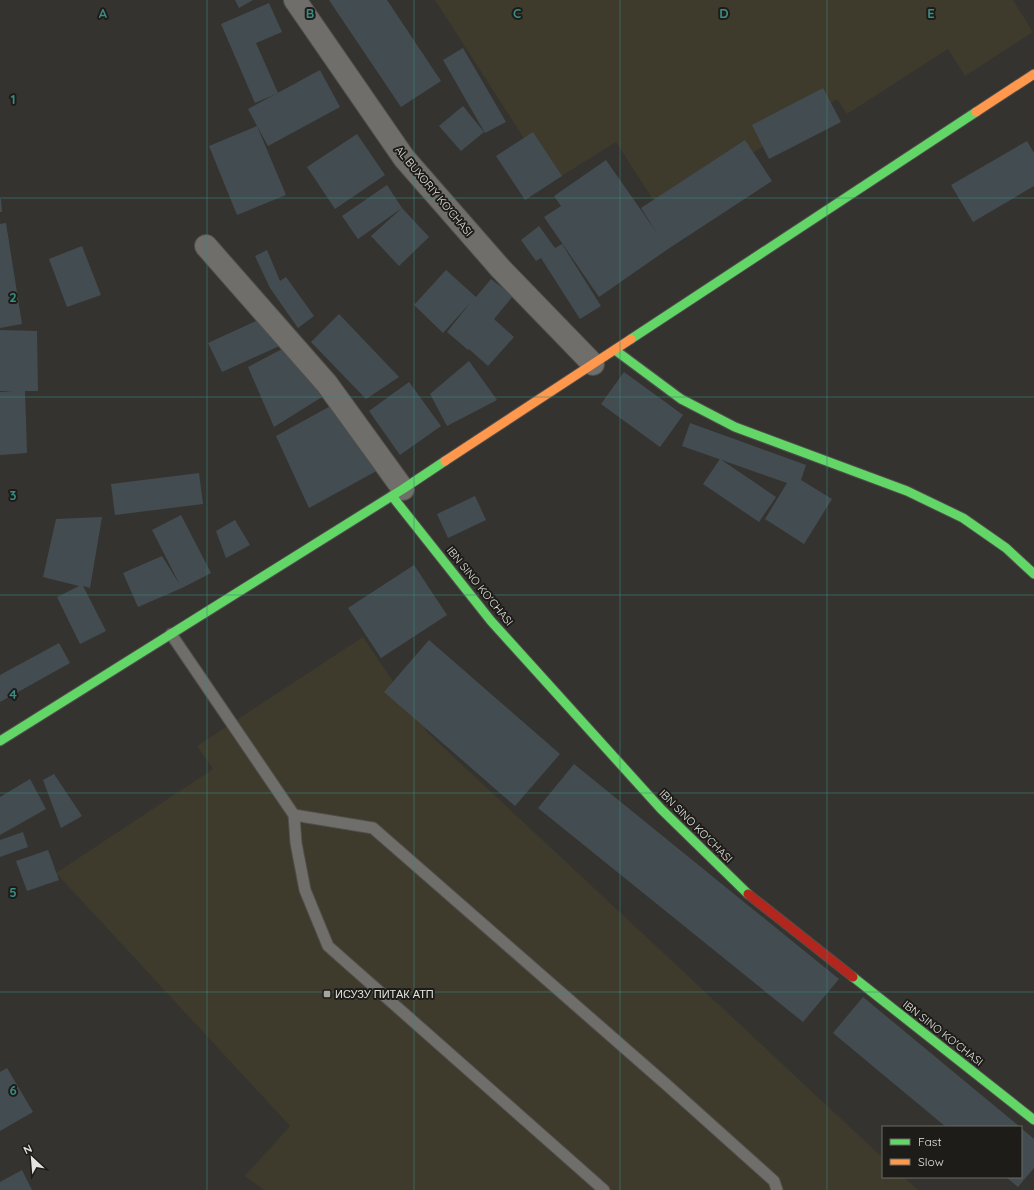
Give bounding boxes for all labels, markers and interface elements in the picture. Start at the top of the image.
text: A [99,5,108,21]
text: B [306,5,314,21]
text: C [513,5,521,21]
text: D [719,5,729,21]
text: E [927,5,935,21]
text: 1 [10,91,16,107]
street label: AL BUXORIY KO'CHASI [392,143,476,239]
text: 2 [9,289,17,305]
text: 3 [10,487,17,503]
street label: IBN SINO KO'CHASI [444,543,516,629]
text: 4 [9,686,17,702]
street label: IBN SINO KO'CHASI [656,786,736,866]
text: 5 [9,884,17,900]
place label: ИСУЗУ ПИТАК АТП [335,987,434,1001]
marker: ИСУЗУ ПИТАК АТП [322,989,332,999]
street label: IBN SINO KO'CHASI [900,997,986,1069]
text: 6 [9,1082,17,1098]
legend [882,1126,1022,1178]
text: Fast [918,1134,942,1149]
north arrow [12,1138,52,1178]
text: N [21,1141,34,1157]
text: Slow [918,1154,944,1169]

